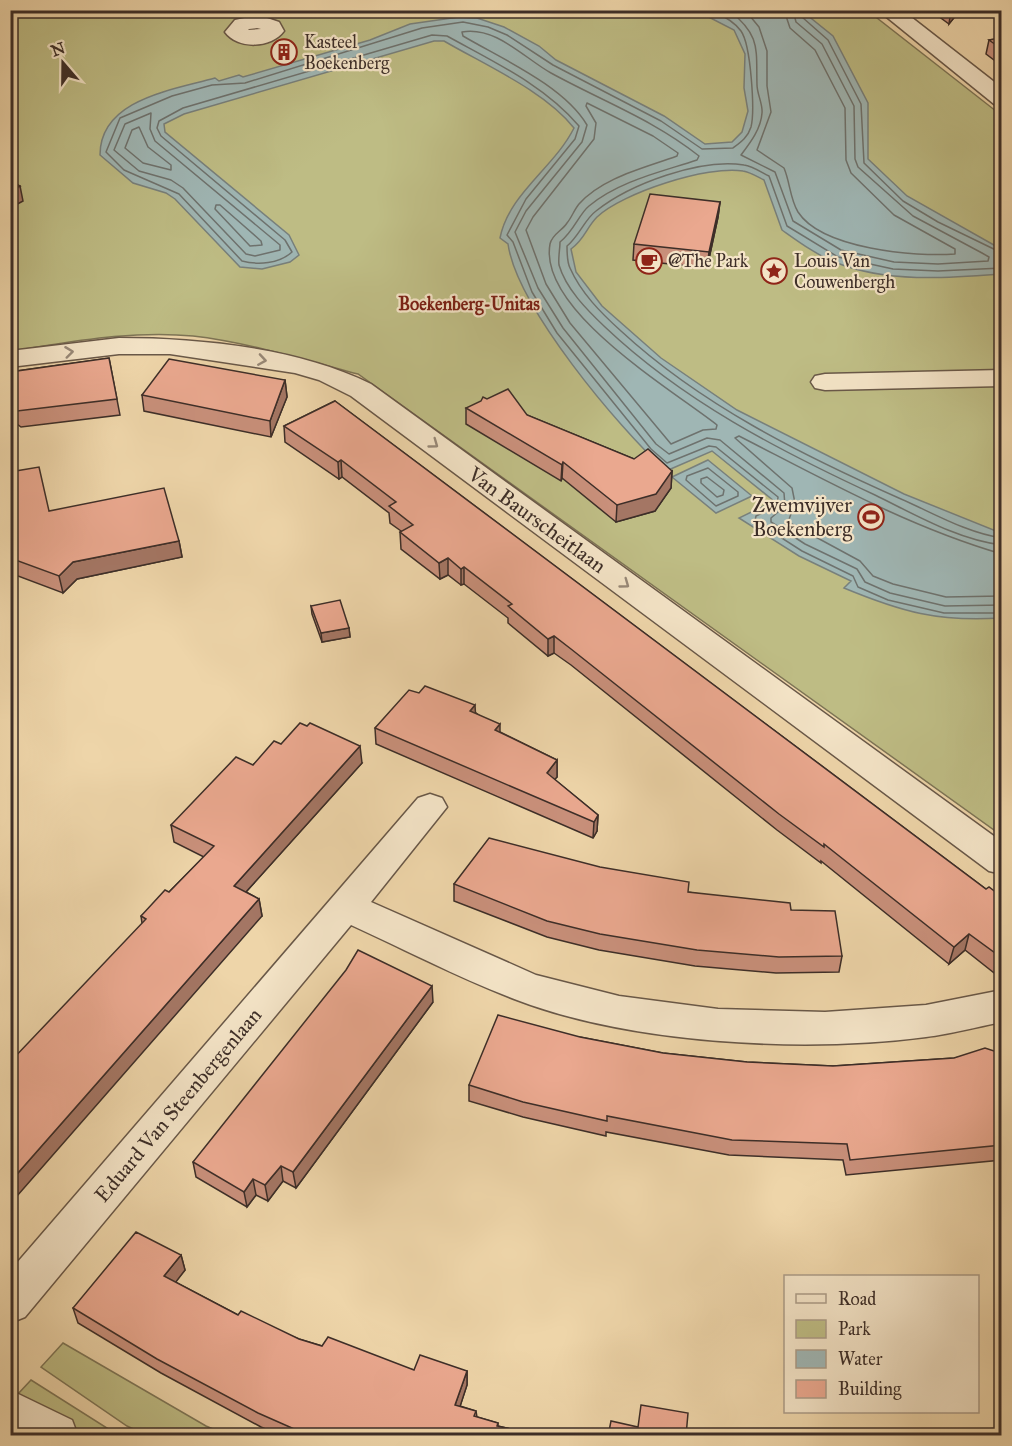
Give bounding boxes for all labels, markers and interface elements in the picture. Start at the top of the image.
place label: Kasteel Boekenberg [304,31,390,75]
north arrow [33,33,93,93]
building icon: Kasteel Boekenberg [269,37,299,67]
text: N [48,38,68,61]
cafe icon: @The Park [634,246,664,276]
place label: @The Park [668,250,749,272]
place label: Louis Van Couwenbergh [794,250,895,294]
place icon: Louis Van Couwenbergh [759,256,789,286]
district label: Boekenberg-Unitas [398,293,540,316]
one-way arrow [64,346,73,359]
one-way arrow [257,353,267,365]
one-way arrow [427,437,438,448]
street label: Van Baurscheitlaan [462,461,611,579]
place label: Zwemvijver Boekenberg [752,492,852,542]
sports icon: Zwemvijver Boekenberg [856,502,886,532]
one-way arrow [618,577,629,588]
street label: Eduard Van Steenbergenlaan [89,1002,267,1208]
legend [784,1275,979,1413]
text: Road [838,1288,876,1310]
text: Park [838,1318,871,1340]
text: Water [838,1348,883,1370]
text: Building [838,1378,902,1401]

